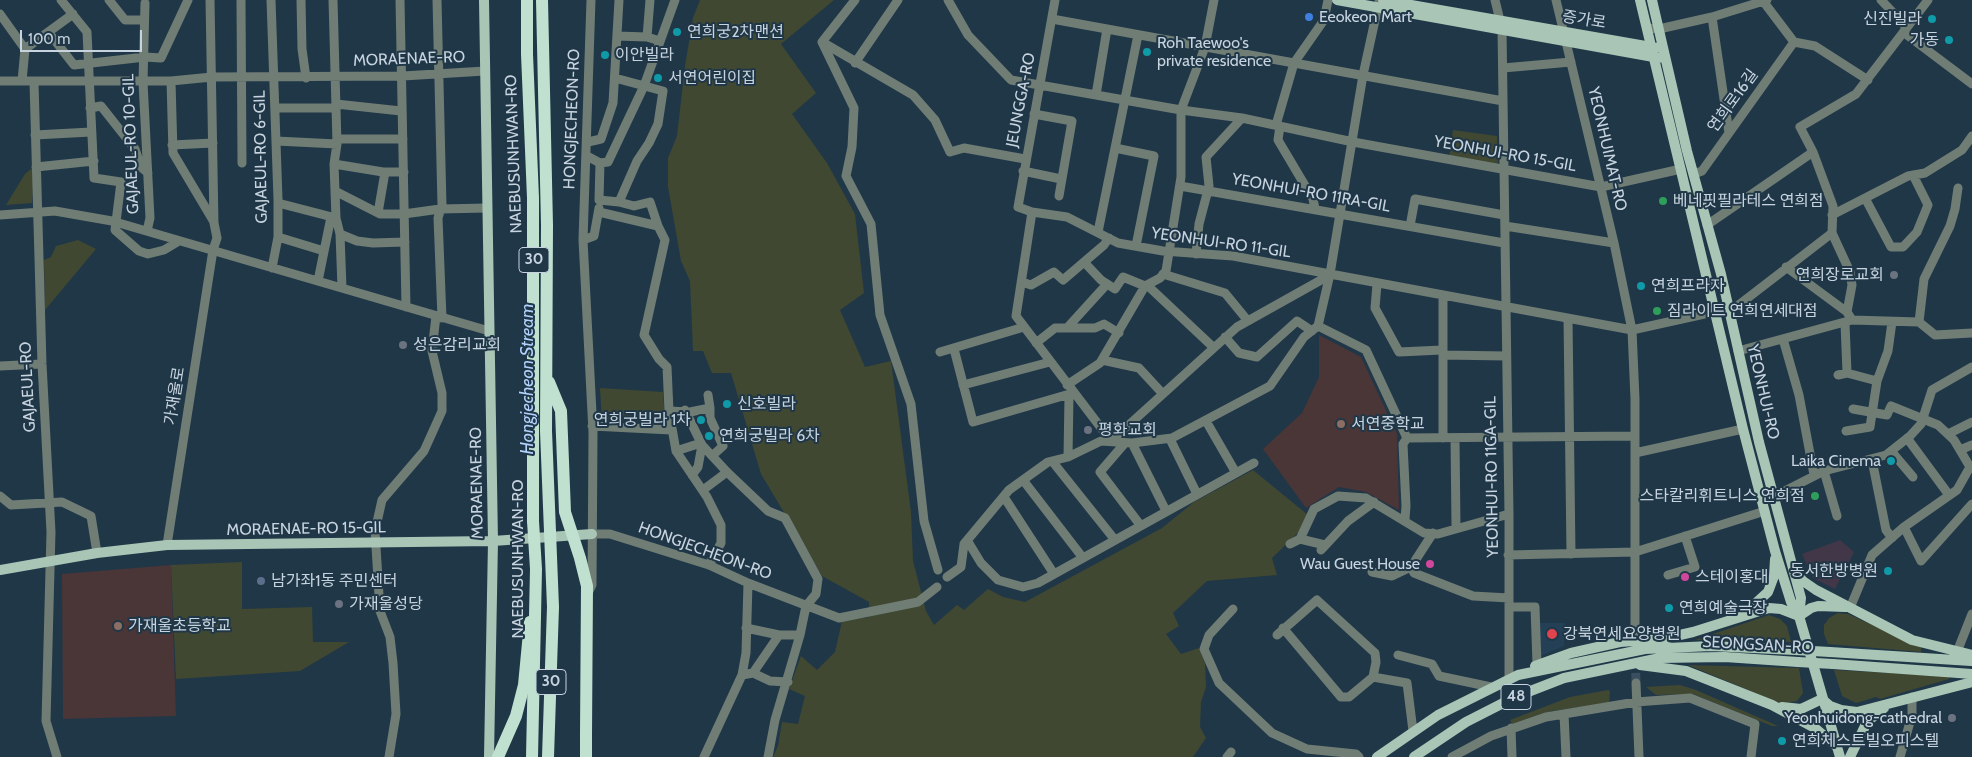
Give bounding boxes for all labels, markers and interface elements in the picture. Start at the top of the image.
place label: Eeokeon Mart [1319,7,1412,27]
street label: 증가로 [1561,7,1607,33]
place label: 신진빌라 [1863,9,1922,29]
marker: Eeokeon Mart [1303,11,1315,23]
marker: 신진빌라 [1926,13,1938,25]
scale bar [22,20,145,52]
place label: 연희궁2차맨션 [687,22,784,42]
marker: 연희궁2차맨션 [671,26,683,38]
text: 100 m [28,30,70,48]
place label: 가동 [1910,30,1939,50]
place label: Roh Taewoo's private residence [1157,33,1271,71]
marker: 가동 [1943,34,1955,46]
place label: 이안빌라 [615,45,674,65]
marker: Roh Taewoo's private residence [1141,46,1153,58]
street label: MORAENAE-RO [353,47,465,71]
street label: HONGJECHEON-RO [560,48,584,190]
marker: 이안빌라 [599,49,611,61]
street label: JEUNGGA-RO [1002,51,1040,149]
street label: 연희로16길 [1704,66,1762,136]
place label: 서연어린이집 [668,68,756,88]
marker: 서연어린이집 [652,72,664,84]
street label: GAJAEUL-RO 10-GIL [119,73,143,215]
street label: NAEBUSUNHWAN-RO [502,74,526,234]
street label: YEONHUIMAT-RO [1583,85,1631,213]
street label: GAJAEUL-RO 6-GIL [250,90,272,224]
street label: YEONHUI-RO 15-GIL [1432,132,1578,176]
street label: YEONHUI-RO 11RA-GIL [1230,170,1392,216]
place label: 베네핏필라테스 연희점 [1673,191,1824,211]
marker: 베네핏필라테스 연희점 [1657,195,1669,207]
street label: YEONHUI-RO 11-GIL [1150,224,1292,262]
road number: 30 [519,248,549,272]
place label: 연희장로교회 [1796,265,1884,285]
marker: 연희장로교회 [1888,269,1900,281]
place label: 연희프라자 [1651,276,1725,296]
marker: 연희프라자 [1635,280,1647,292]
place label: 짐라이트 연희연세대점 [1667,301,1818,321]
water label: Hongjecheon Stream [517,303,539,455]
marker: 짐라이트 연희연세대점 [1651,305,1663,317]
place label: 성은감리교회 [413,335,501,355]
marker: 성은감리교회 [397,339,409,351]
street label: GAJAEUL-RO [16,341,40,433]
street label: YEONHUI-RO [1743,343,1783,441]
street label: 가재울로 [161,365,189,427]
place label: 신호빌라 [737,394,796,414]
street label: YEONHUI-RO 11GA-GIL [1481,396,1503,558]
marker: 신호빌라 [721,398,733,410]
place label: 연희궁빌라 1차 [594,410,691,430]
marker: 연희궁빌라 1차 [695,414,707,426]
place label: 서연중학교 [1351,414,1425,434]
marker: 서연중학교 [1335,418,1347,430]
place label: 평화교회 [1098,420,1157,440]
marker: 평화교회 [1082,424,1094,436]
place label: 연희궁빌라 6차 [719,426,820,446]
street label: MORAENAE-RO [466,427,488,539]
marker: 연희궁빌라 6차 [703,430,715,442]
place label: Laika Cinema [1791,451,1881,471]
marker: Laika Cinema [1885,455,1897,467]
street label: NAEBUSUNHWAN-RO [508,479,528,639]
place label: 스타칼리휘트니스 연희점 [1639,486,1805,506]
marker: 스타칼리휘트니스 연희점 [1809,490,1821,502]
street label: MORAENAE-RO 15-GIL [226,518,386,540]
street label: HONGJECHEON-RO [636,518,774,584]
place label: Wau Guest House [1300,554,1420,574]
marker: Wau Guest House [1424,558,1436,570]
place label: 동서한방병원 [1790,561,1878,581]
marker: 동서한방병원 [1882,565,1894,577]
place label: 스테이홍대 [1695,567,1769,587]
place label: 남가좌1동 주민센터 [271,571,398,591]
marker: 스테이홍대 [1679,571,1691,583]
marker: 남가좌1동 주민센터 [255,575,267,587]
place label: 가재울성당 [349,594,423,614]
marker: 가재울성당 [333,598,345,610]
place label: 연희예술극장 [1679,598,1767,618]
marker: 연희예술극장 [1663,602,1675,614]
place label: 가재울초등학교 [128,616,231,636]
marker: 가재울초등학교 [112,620,124,632]
place label: 강북연세요양병원 [1563,624,1681,644]
marker: 강북연세요양병원 [1545,627,1559,641]
street label: SEONGSAN-RO [1702,632,1814,658]
road number: 30 [536,670,566,694]
road number: 48 [1501,684,1531,710]
place label: Yeonhuidong-cathedral [1784,708,1942,728]
marker: Yeonhuidong-cathedral [1946,712,1958,724]
place label: 연희체스트빌오피스텔 [1792,731,1939,751]
marker: 연희체스트빌오피스텔 [1776,735,1788,747]

